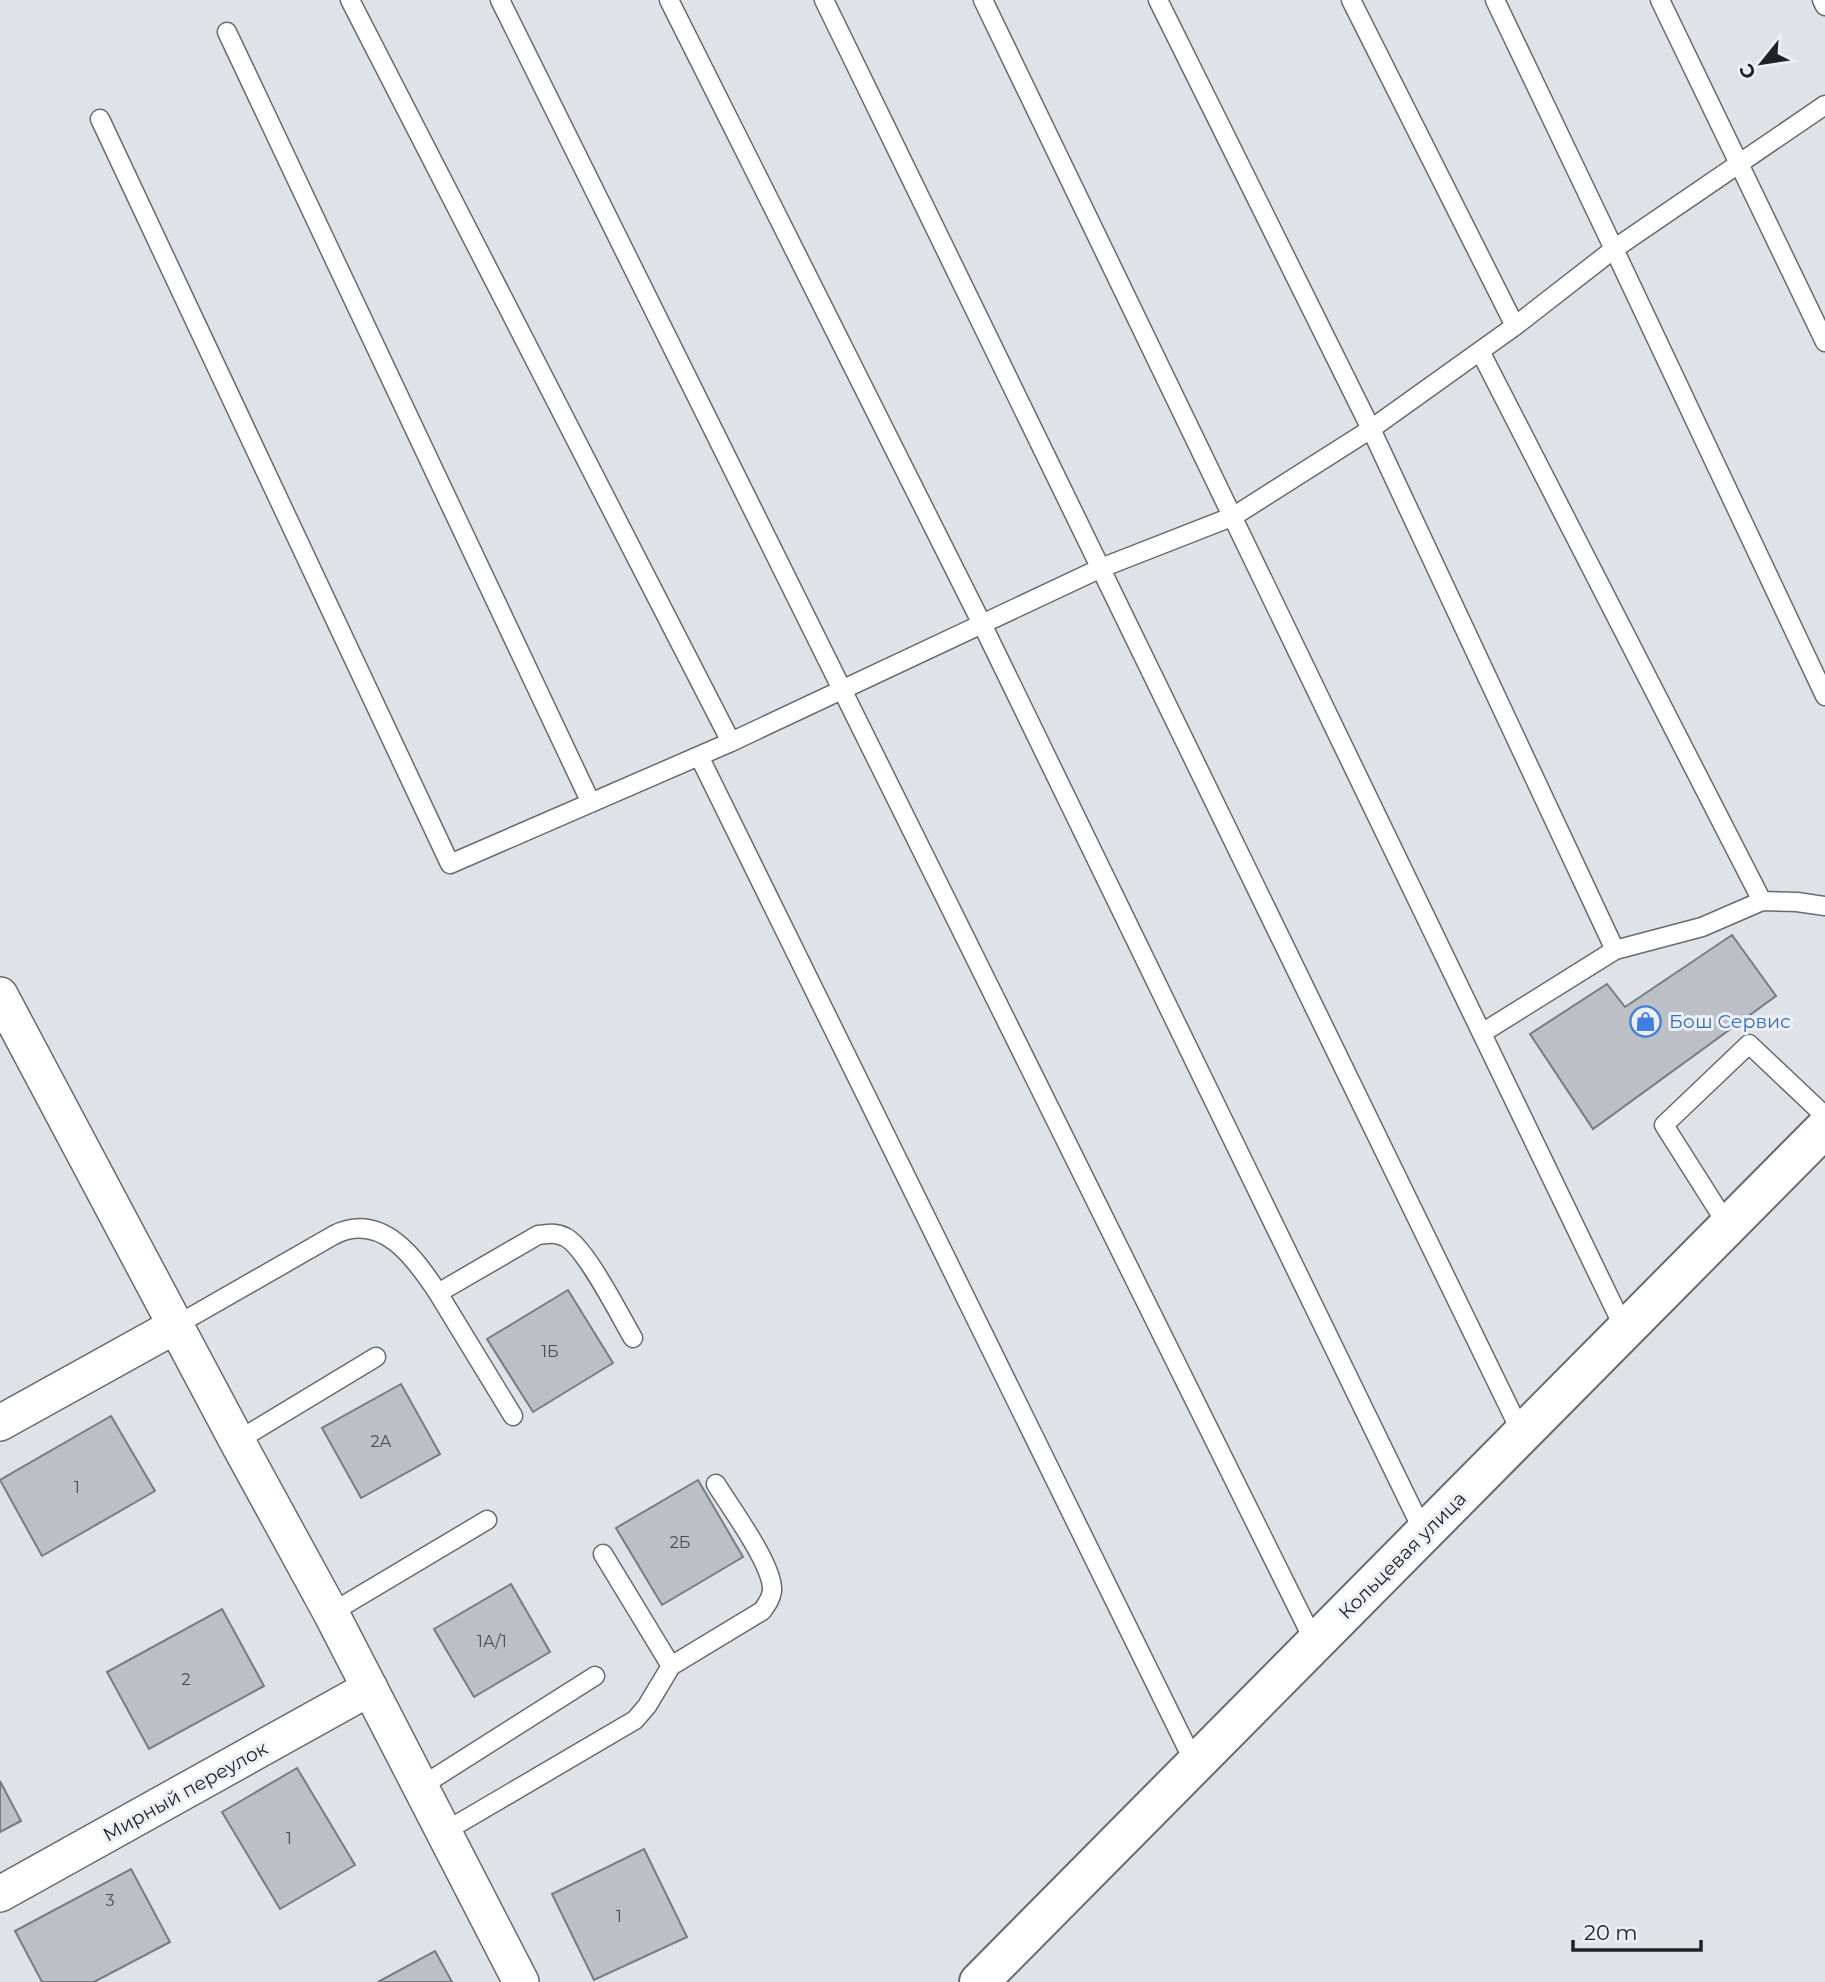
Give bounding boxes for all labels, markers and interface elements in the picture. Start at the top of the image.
north arrow [1727,28,1797,98]
text: С [1734,59,1761,83]
shop icon: Бош Сервис [1629,1004,1663,1038]
place label: Бош Сервис [1669,1010,1791,1033]
house number: 1Б [541,1342,559,1361]
house number: 2А [371,1432,392,1451]
house number: 1 [74,1478,80,1497]
street label: Кольцевая улица [1334,1487,1471,1624]
house number: 2Б [670,1533,690,1552]
house number: 1А/1 [477,1632,507,1651]
house number: 2 [181,1670,191,1689]
street label: Мирный переулок [99,1737,272,1846]
house number: 1 [286,1829,292,1848]
house number: 3 [105,1891,115,1910]
house number: 1 [616,1907,622,1926]
scale bar [1573,1909,1701,1953]
text: 20 m [1584,1920,1638,1945]

